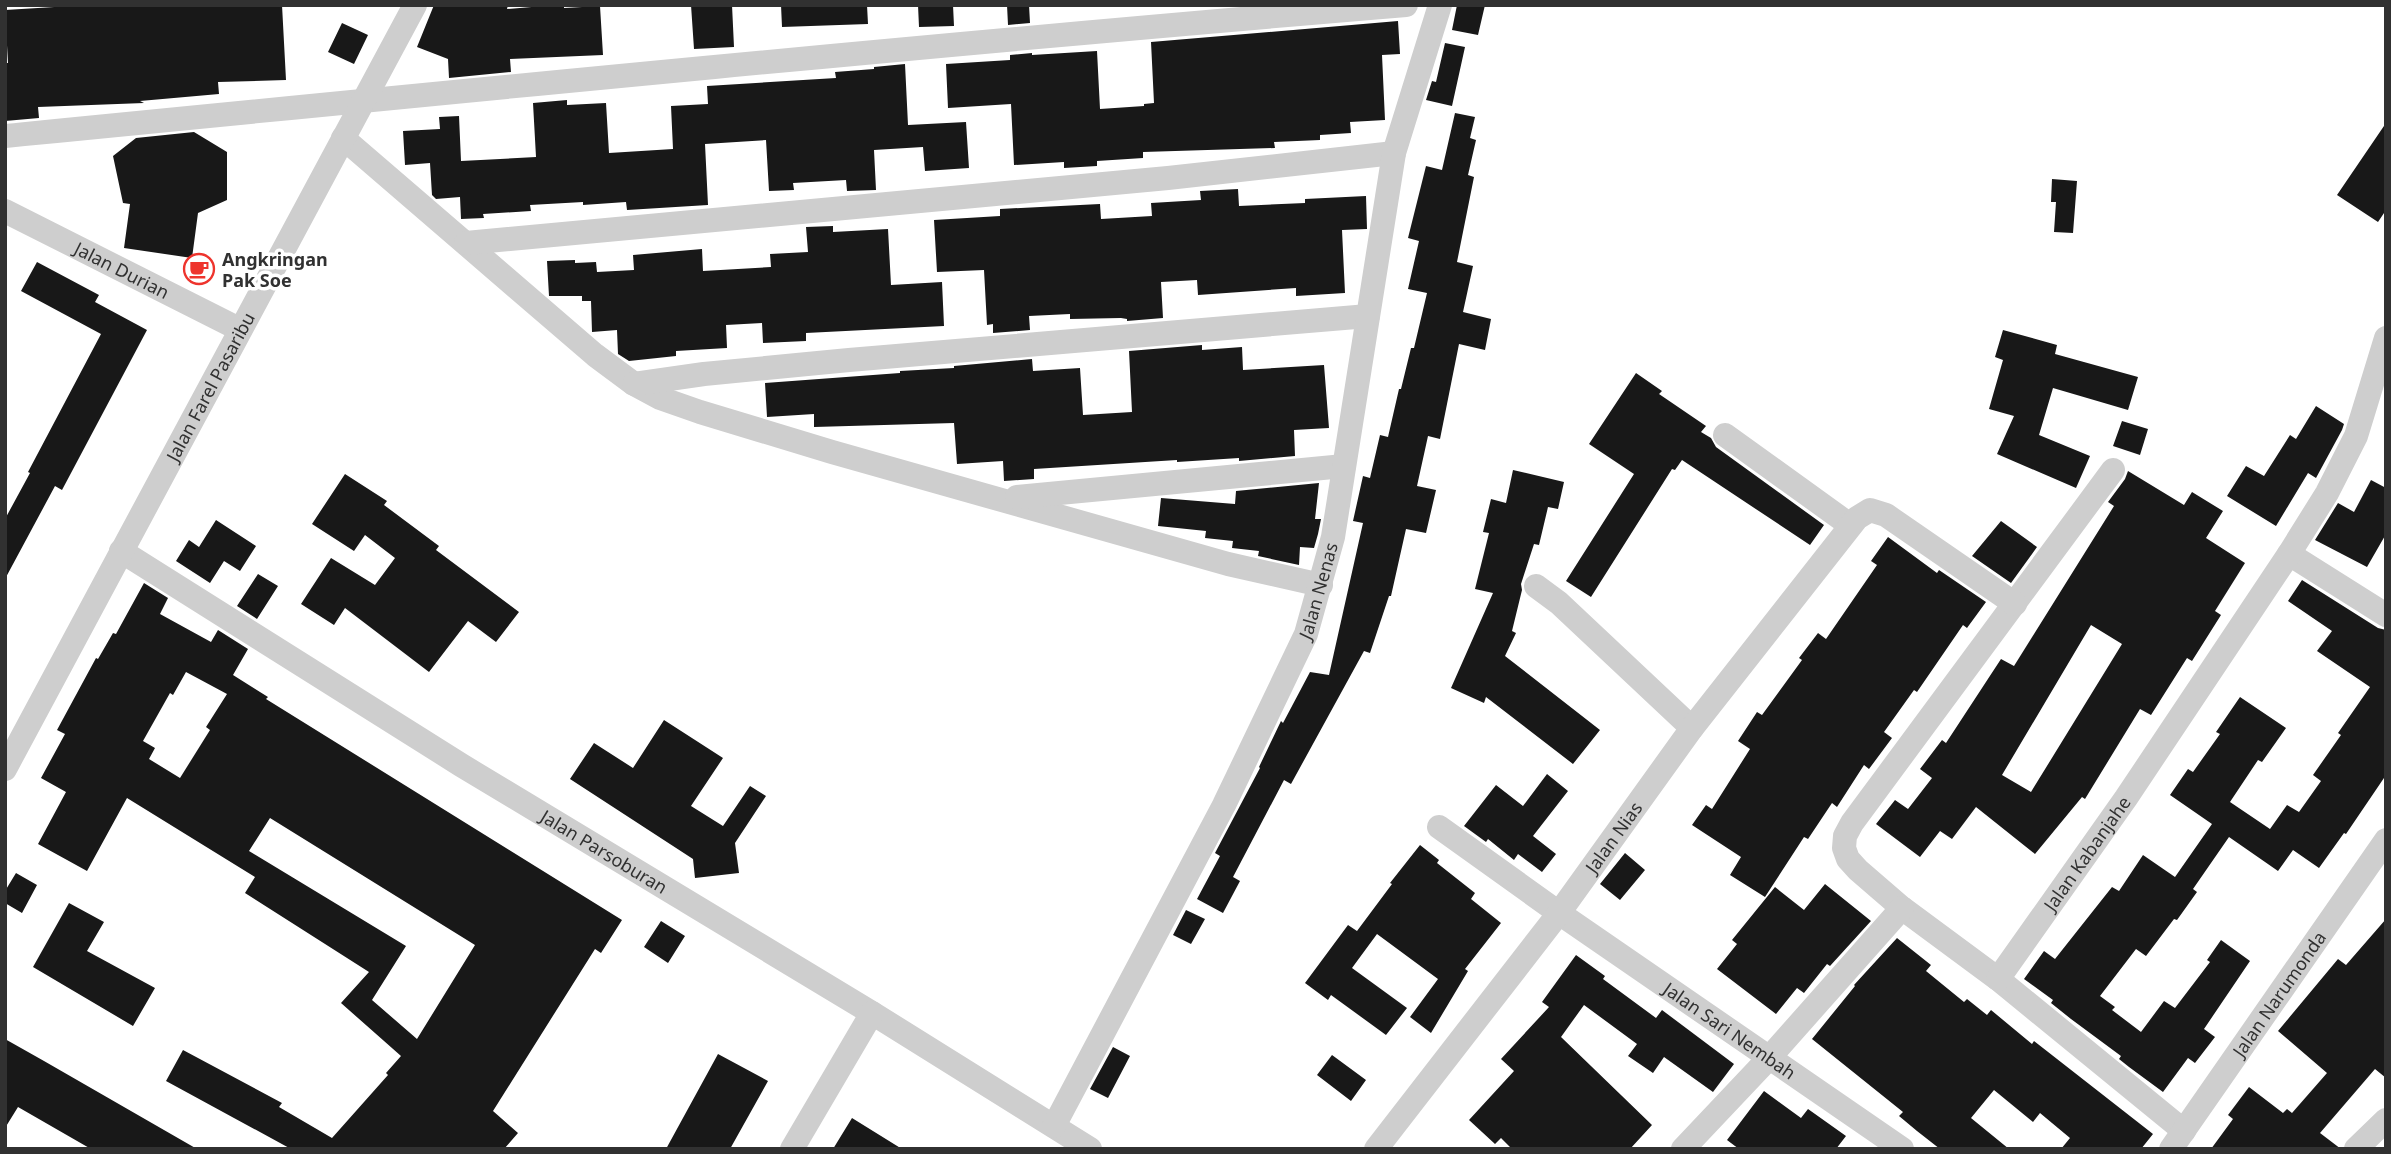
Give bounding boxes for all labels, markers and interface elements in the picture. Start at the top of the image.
street label: Jalan Durian [69,235,173,304]
place label: Angkringan Pak Soe [222,247,328,292]
cafe icon: Angkringan Pak Soe [182,252,216,286]
street label: Jalan Farel Pasaribu [160,308,260,467]
street label: Jalan Nenas [1292,539,1343,645]
street label: Jalan Kabanjahe [2037,791,2136,917]
street label: Jalan Nias [1578,797,1647,879]
street label: Jalan Parsoburan [535,803,672,899]
street label: Jalan Narumonda [2226,926,2331,1063]
street label: Jalan Sari Nembah [1657,975,1801,1084]

